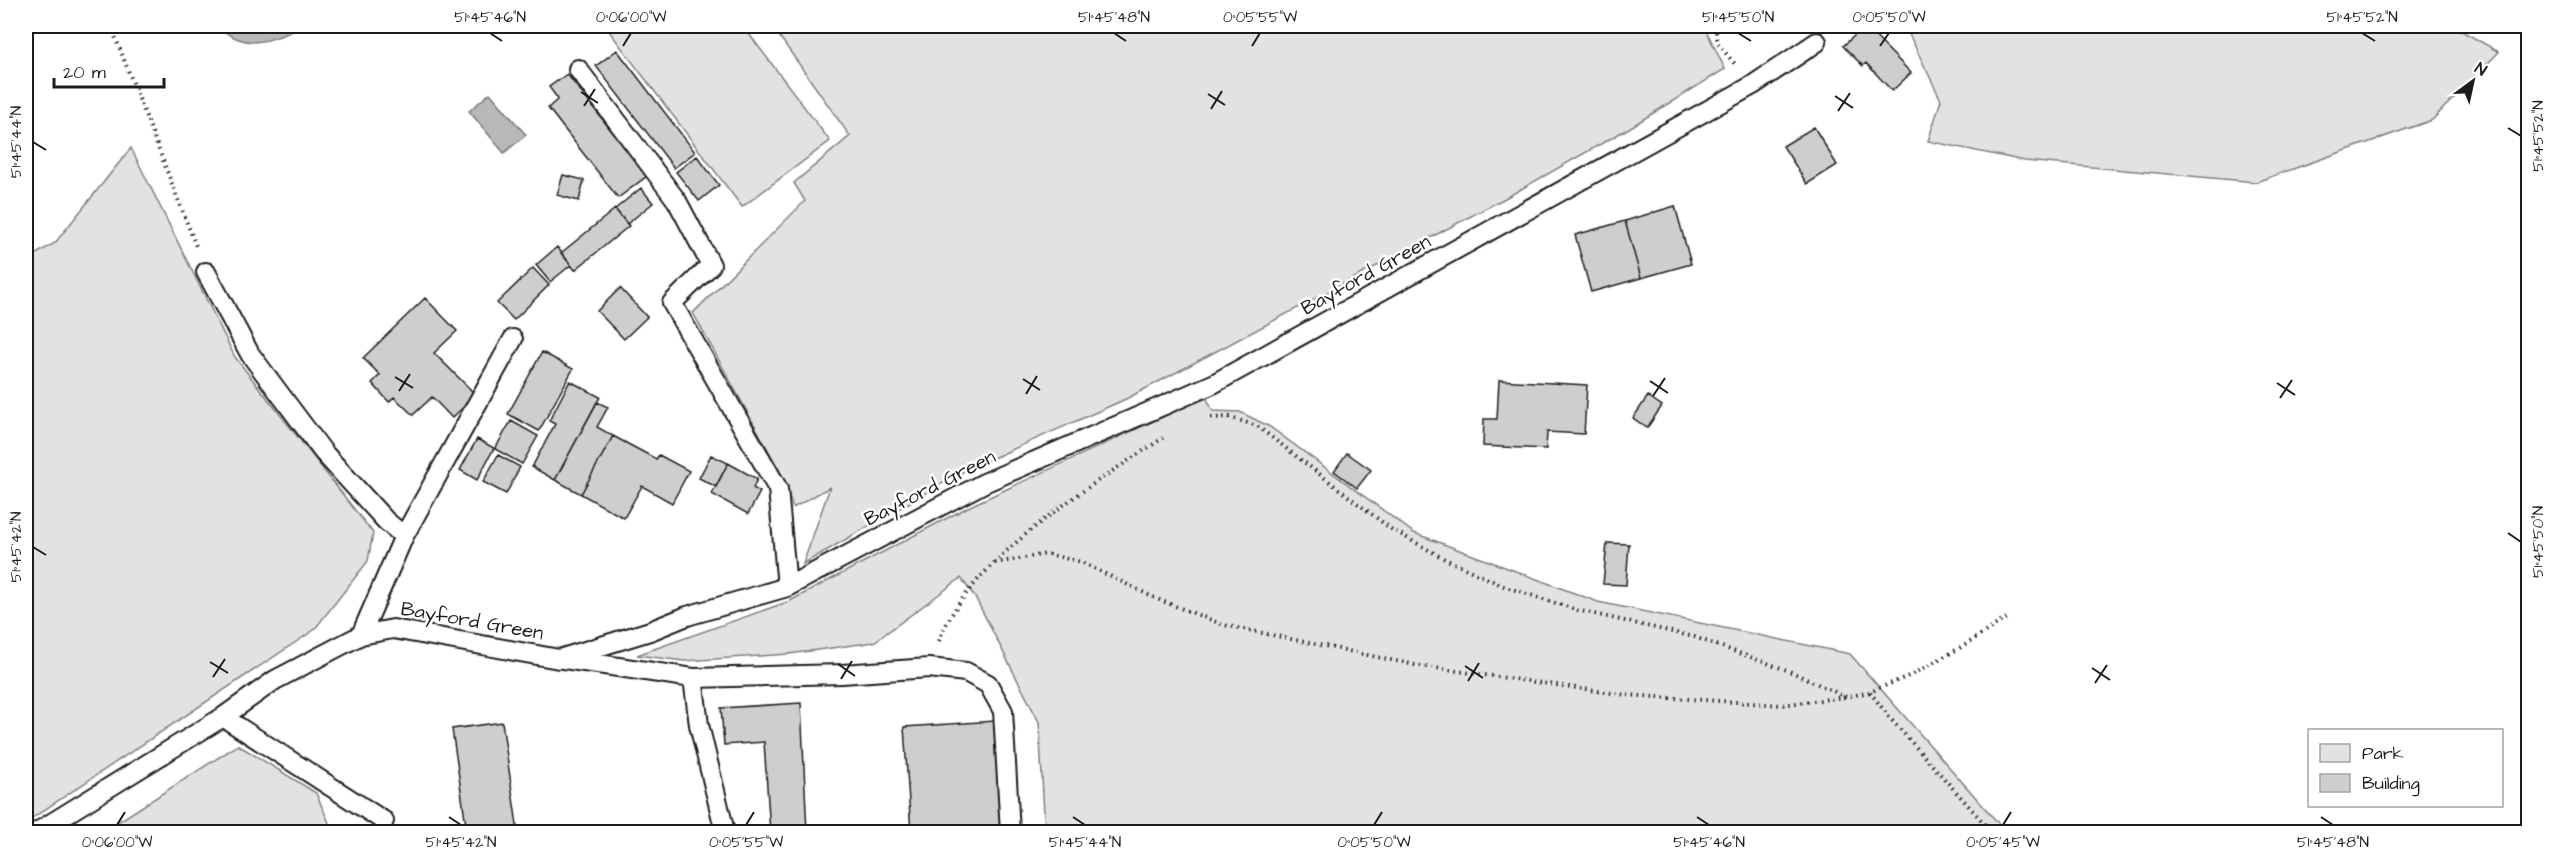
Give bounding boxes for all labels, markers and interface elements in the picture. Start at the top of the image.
text: 51°45'46"N [454,7,526,28]
text: 0°06'00"W [596,7,666,28]
text: 51°45'48"N [1078,7,1150,28]
text: 0°05'55"W [1223,7,1297,28]
text: 51°45'50"N [1702,7,1774,28]
text: 0°05'50"W [1852,7,1926,28]
text: 51°45'52"N [2326,7,2398,28]
scale bar [54,51,164,89]
north arrow [2443,51,2503,111]
text: N [2470,57,2491,81]
text: 20 m [63,60,106,85]
text: 51°45'52"N [2528,100,2549,172]
text: 51°45'44"N [6,106,27,178]
street label: Bayford Green [1296,228,1436,323]
street label: Bayford Green [859,443,1001,534]
text: 51°45'50"N [2528,506,2549,578]
text: 51°45'42"N [6,512,27,582]
street label: Bayford Green [398,595,545,648]
legend [2308,729,2503,807]
text: Park [2362,741,2404,766]
text: Building [2362,771,2420,797]
text: 0°06'00"W [82,832,152,853]
text: 51°45'42"N [426,832,496,853]
text: 0°05'55"W [709,832,783,853]
text: 51°45'44"N [1049,832,1121,853]
text: 0°05'50"W [1337,832,1411,853]
text: 51°45'46"N [1673,832,1745,853]
text: 0°05'45"W [1966,832,2040,853]
text: 51°45'48"N [2297,832,2369,853]

